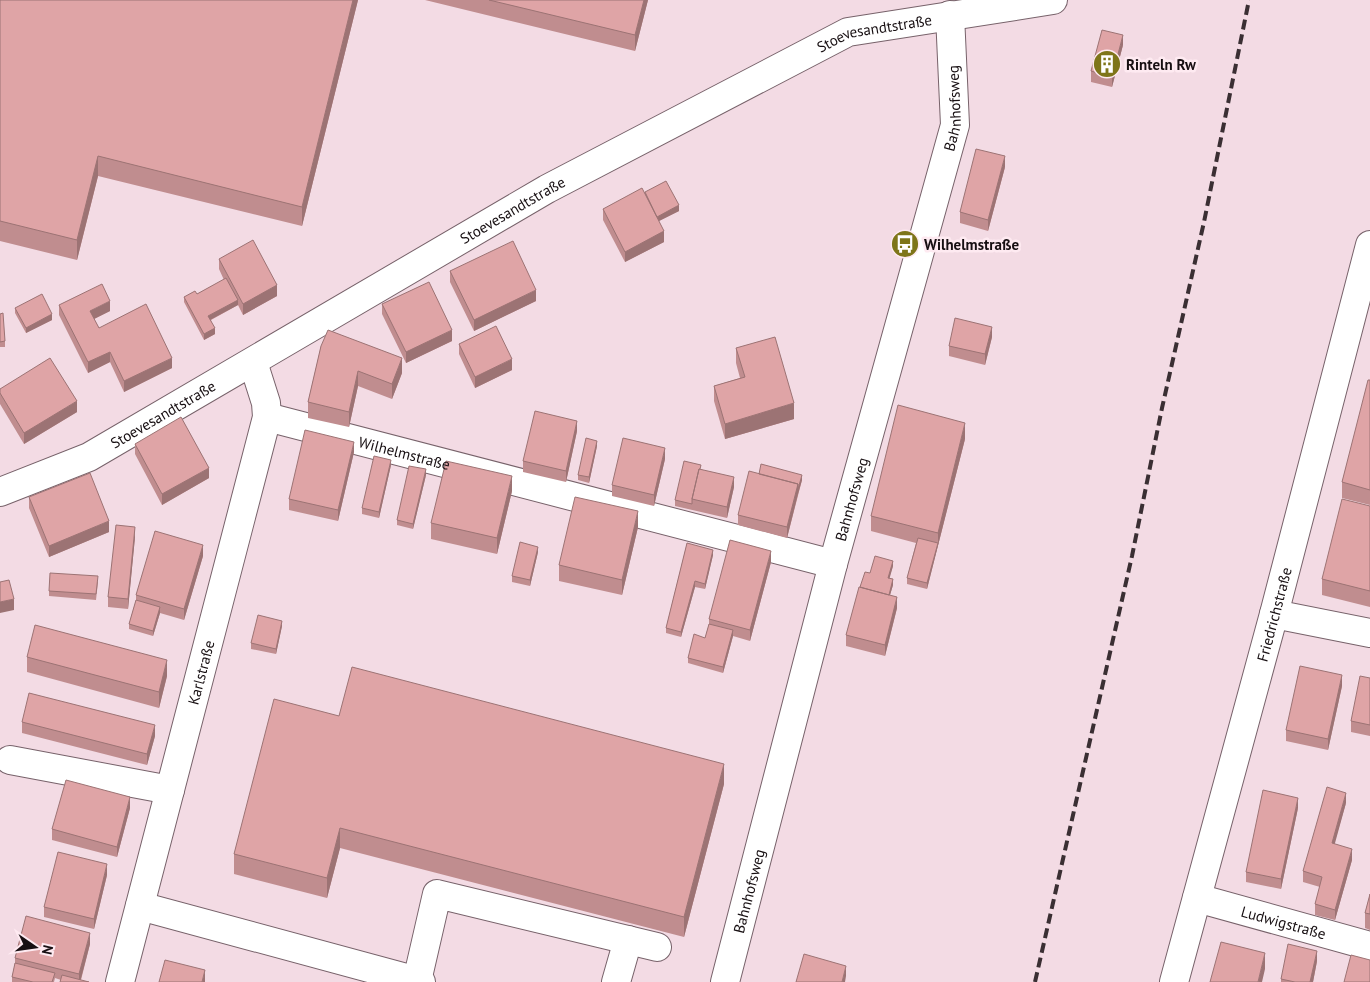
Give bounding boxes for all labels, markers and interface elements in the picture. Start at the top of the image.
street label: Stoevesandtstraße [813,10,933,56]
building icon: Rinteln Rw [1092,49,1122,79]
place label: Rinteln Rw [1126,55,1196,74]
street label: Bahnhofsweg [939,65,965,153]
street label: Stoevesandtstraße [456,172,568,247]
bus stop icon: Wilhelmstraße [890,229,920,259]
place label: Wilhelmstraße [924,235,1019,254]
street label: Stoevesandtstraße [107,376,219,452]
street label: Wilhelmstraße [357,432,452,474]
street label: Bahnhofsweg [830,455,872,543]
street label: Friedrichstraße [1252,565,1295,664]
street label: Karlstraße [183,638,218,707]
street label: Bahnhofsweg [729,847,769,935]
street label: Ludwigstraße [1239,901,1328,943]
north arrow [10,922,60,972]
text: N [38,943,57,956]

